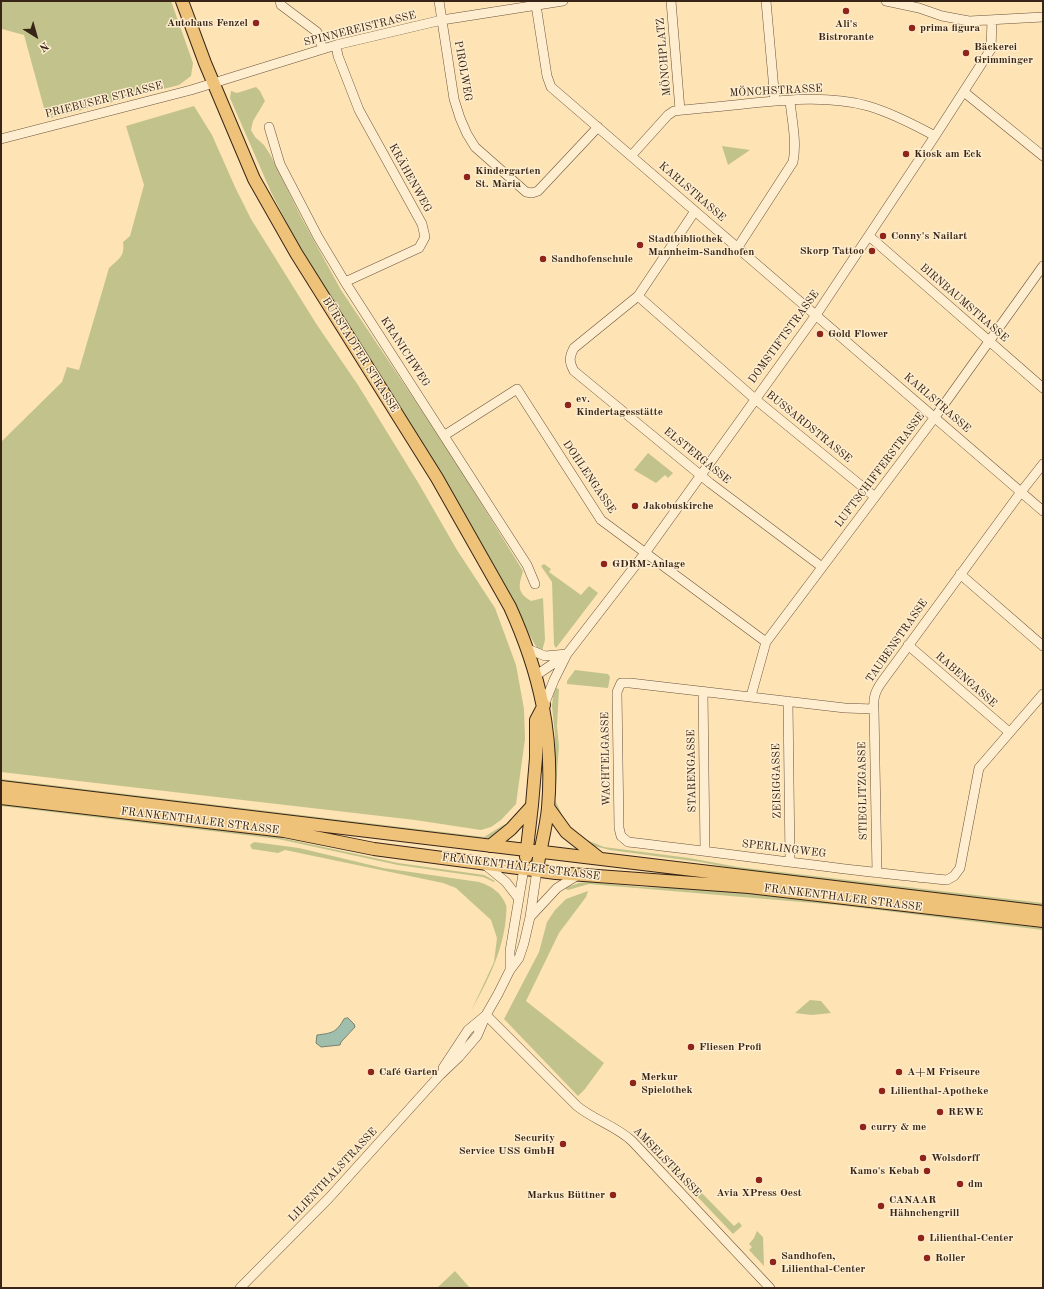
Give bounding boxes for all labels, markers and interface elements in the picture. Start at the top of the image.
marker: Ali's Bistrorante [841,6,851,16]
street label: SPINNEREISTRASSE [303,9,417,49]
north arrow [16,16,56,56]
place label: Autohaus Fenzel [167,16,248,30]
street label: MÖNCHPLATZ [654,17,674,97]
place label: Ali's Bistrorante [818,17,874,43]
marker: Autohaus Fenzel [251,18,261,28]
place label: prima figura [920,21,980,35]
marker: prima figura [907,23,917,33]
text: N [37,39,50,53]
street label: PIROLWEG [451,40,475,102]
place label: Bäckerei Grimminger [974,40,1033,66]
marker: Bäckerei Grimminger [961,48,971,58]
street label: PRIEBUSER STRASSE [44,79,164,121]
street label: MÖNCHSTRASSE [729,82,823,100]
street label: KRÄHENWEG [386,141,434,215]
place label: Kiosk am Eck [914,147,982,161]
marker: Kiosk am Eck [901,149,911,159]
street label: KARLSTRASSE [656,159,728,225]
place label: Kindergarten St. Maria [475,164,540,190]
marker: Kindergarten St. Maria [462,172,472,182]
place label: Conny's Nailart [891,229,967,243]
marker: Conny's Nailart [878,231,888,241]
place label: Stadtbibliothek Mannheim-Sandhofen [648,232,754,258]
marker: Stadtbibliothek Mannheim-Sandhofen [635,240,645,250]
place label: Skorp Tattoo [800,244,864,258]
marker: Skorp Tattoo [867,246,877,256]
place label: Sandhofenschule [551,252,633,266]
marker: Sandhofenschule [538,254,548,264]
street label: BIRNBAUMSTRASSE [917,261,1011,345]
street label: DOMSTIFTSTRASSE [746,288,822,386]
street label: BÜRSTADTER STRASSE [319,295,401,415]
street label: KRANICHWEG [377,315,433,389]
place label: Gold Flower [828,327,888,341]
marker: Gold Flower [815,329,825,339]
street label: KARLSTRASSE [901,370,973,436]
street label: BUSSARDSTRASSE [764,388,854,466]
place label: ev. Kindertagesstätte [576,392,663,418]
marker: ev. Kindertagesstätte [563,400,573,410]
street label: LUFTSCHIFFERSTRASSE [833,410,927,530]
street label: ELSTERGASSE [661,425,733,487]
street label: DOHLENGASSE [560,438,618,516]
place label: Jakobuskirche [643,499,714,513]
marker: Jakobuskirche [630,501,640,511]
place label: GDRM-Anlage [612,557,685,571]
marker: GDRM-Anlage [599,559,609,569]
street label: TAUBENSTRASSE [863,597,931,685]
street label: RABENGASSE [933,650,999,710]
street label: WACHTELGASSE [599,712,613,806]
street label: STARENGASSE [685,729,699,813]
street label: STIEGLITZGASSE [856,742,870,840]
street label: ZEISIGGASSE [770,743,784,819]
street label: FRANKENTHALER STRASSE [120,805,280,837]
street label: SPERLINGWEG [741,837,827,861]
street label: FRANKENTHALER STRASSE [441,851,601,883]
street label: FRANKENTHALER STRASSE [763,882,923,914]
place label: Fliesen Profi [699,1040,762,1054]
marker: Fliesen Profi [686,1042,696,1052]
place label: Café Garten [379,1065,438,1079]
place label: A+M Friseure [907,1065,980,1079]
marker: Café Garten [366,1067,376,1077]
marker: A+M Friseure [894,1067,904,1077]
place label: Merkur Spielothek [641,1070,693,1096]
marker: Merkur Spielothek [628,1078,638,1088]
place label: Lilienthal-Apotheke [890,1084,988,1098]
marker: Lilienthal-Apotheke [877,1086,887,1096]
place label: REWE [948,1105,983,1119]
marker: REWE [935,1107,945,1117]
place label: curry & me [871,1120,926,1134]
marker: curry & me [858,1122,868,1132]
street label: AMSELSTRASSE [630,1124,704,1200]
street label: LILIENTHALSTRASSE [286,1125,380,1225]
place label: Security Service USS GmbH [459,1131,555,1157]
marker: Security Service USS GmbH [558,1139,568,1149]
place label: Wolsdorff [931,1151,979,1165]
marker: Wolsdorff [918,1153,928,1163]
place label: Kamo's Kebab [849,1164,919,1178]
marker: Kamo's Kebab [922,1166,932,1176]
marker: Avia XPress Oest [754,1175,764,1185]
place label: dm [968,1177,983,1191]
marker: dm [955,1179,965,1189]
place label: Avia XPress Oest [716,1186,802,1200]
place label: Markus Büttner [527,1188,605,1202]
marker: Markus Büttner [608,1190,618,1200]
place label: CANAAR Hähnchengrill [889,1193,959,1219]
marker: CANAAR Hähnchengrill [876,1201,886,1211]
place label: Lilienthal-Center [929,1231,1013,1245]
marker: Lilienthal-Center [916,1233,926,1243]
place label: Sandhofen, Lilienthal-Center [781,1249,865,1275]
place label: Roller [935,1251,965,1265]
marker: Roller [922,1253,932,1263]
marker: Sandhofen, Lilienthal-Center [768,1257,778,1267]

